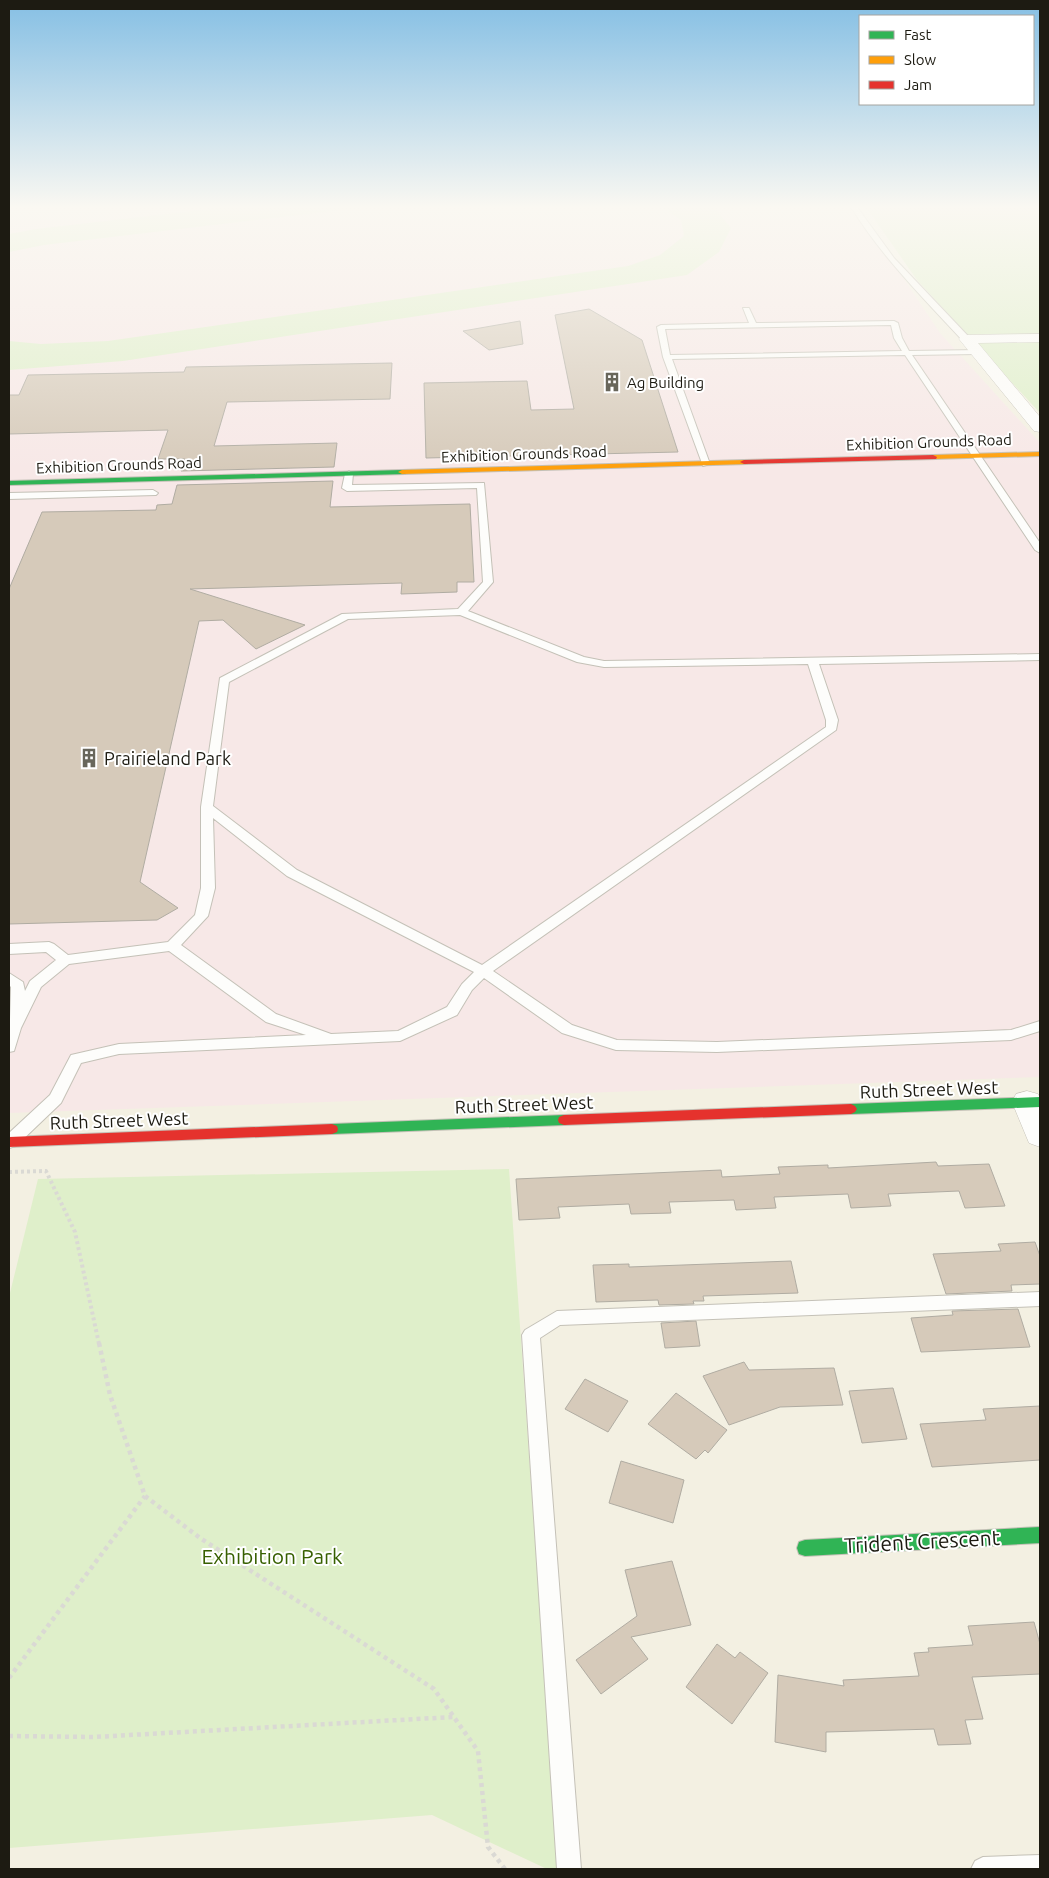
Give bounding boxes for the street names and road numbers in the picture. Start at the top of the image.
street label: Exhibition Grounds Road [846,431,1012,453]
street label: Exhibition Grounds Road [441,443,607,465]
street label: Exhibition Grounds Road [36,454,202,476]
street label: Ruth Street West [859,1077,999,1101]
street label: Ruth Street West [454,1092,594,1116]
street label: Ruth Street West [49,1108,189,1132]
street label: Trident Crescent [843,1525,1001,1557]

